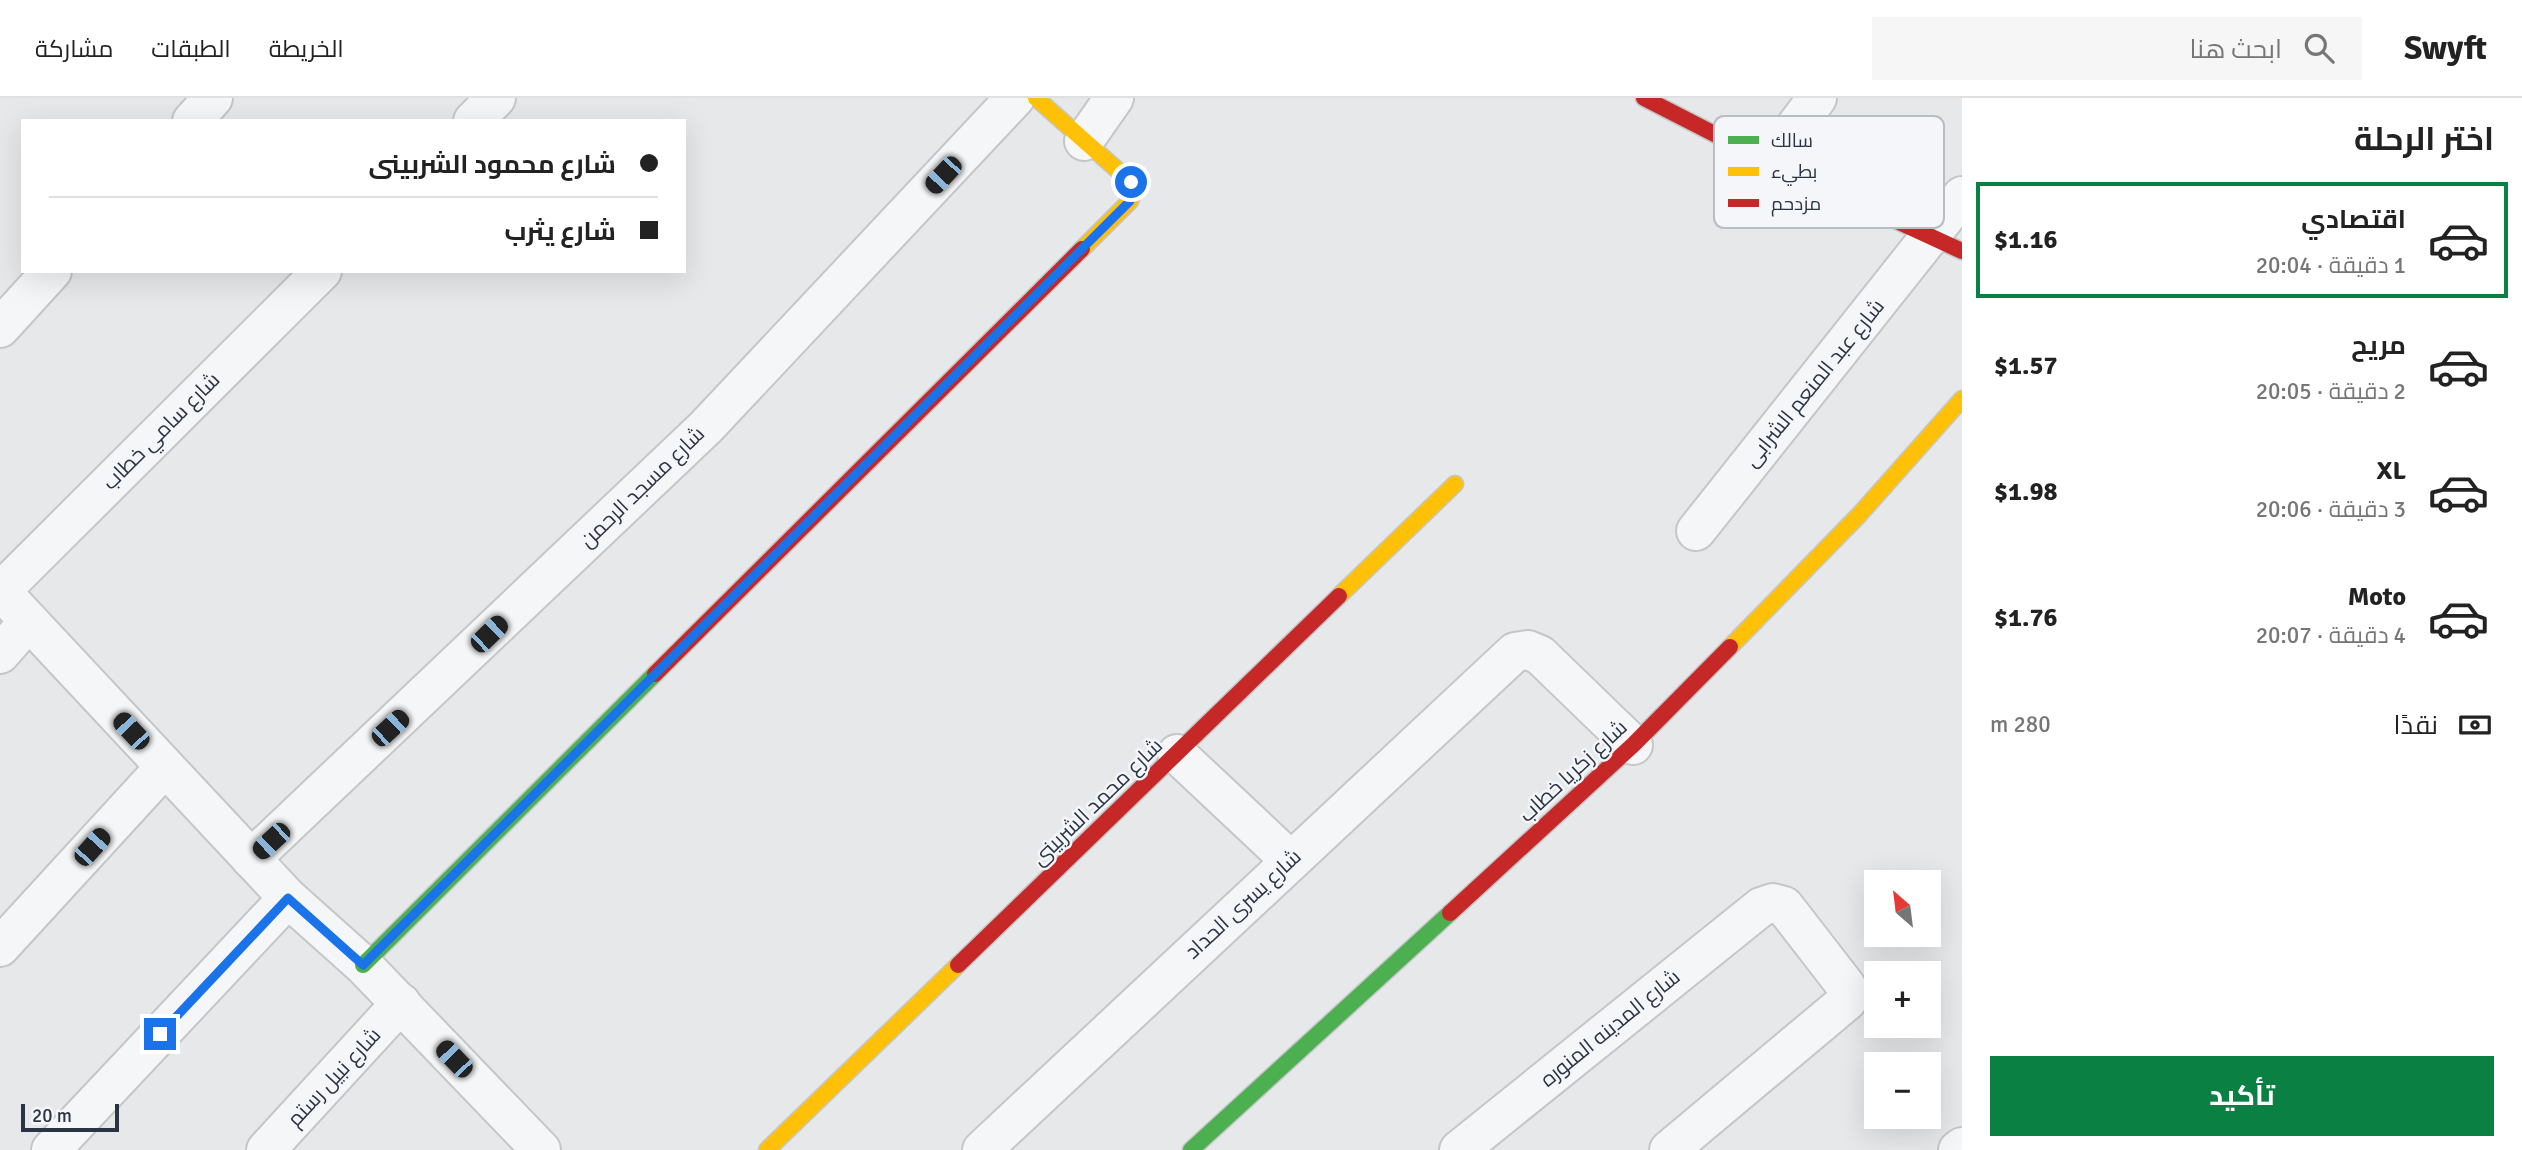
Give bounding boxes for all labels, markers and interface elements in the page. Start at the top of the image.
search box [1872,17,2362,80]
text: Swyft [2404,28,2487,69]
icon: search [2300,29,2338,67]
text: مشاركة [35,34,113,64]
text: الطبقات [151,34,231,64]
text: الخريطة [269,34,344,64]
text: ابحث هنا [2189,34,2282,66]
legend [1714,116,1944,228]
text: اختر الرحلة [2354,120,2494,159]
text: سالك [1771,129,1813,153]
text: شارع محمود الشربينى [368,149,616,181]
car [921,152,966,198]
text: بطيء [1771,160,1817,186]
route start [1115,166,1147,198]
text: مزدحم [1771,192,1821,217]
text: اقتصادي [2301,204,2406,236]
icon: car [2427,209,2490,272]
text: شارع يثرب [505,216,616,248]
text: $1.16 [1994,224,2058,256]
text: 1 دقيقة · 20:04 [2256,251,2406,280]
street label: شارع عبد المنعم الشرابى [1738,294,1891,473]
text: مريح [2351,330,2406,362]
icon: car [2427,335,2490,398]
text: $1.57 [1994,350,2058,382]
street label: شارع سامي خطاب [97,367,227,497]
text: 2 دقيقة · 20:05 [2256,377,2406,406]
street label: شارع مسجد الرحمن [574,421,711,554]
text: XL [2376,455,2406,487]
icon: car [2427,461,2490,524]
text: $1.98 [1994,476,2058,508]
text: 3 دقيقة · 20:06 [2256,495,2406,524]
text: Moto [2348,581,2406,613]
icon: car [2427,587,2490,650]
text: $1.76 [1994,602,2058,634]
car [467,612,512,656]
text: 4 دقيقة · 20:07 [2256,621,2406,650]
car [368,706,413,750]
icon: cash [2456,706,2494,744]
car [109,708,154,754]
text: 280 m [1990,710,2051,739]
text: نقدًا [2394,710,2438,742]
street label: شارع زكريا خطاب [1513,714,1633,828]
street label: شارع محمد الشربينى [1026,733,1169,872]
car [249,819,294,863]
car [71,824,114,870]
street label: شارع يسرى الحداد [1179,844,1307,965]
north arrow [1864,870,1941,947]
map controls [1864,870,1941,1129]
button: + [1864,961,1941,1038]
street label: شارع المدينه المنوره [1535,964,1686,1093]
route end [144,1018,176,1050]
street label: شارع نبيل رستم [282,1022,387,1132]
car [432,1037,477,1081]
button: − [1864,1052,1941,1129]
button: تأكيد [1990,1056,2494,1136]
scale bar [21,1101,119,1133]
text: 20 m [32,1104,72,1128]

